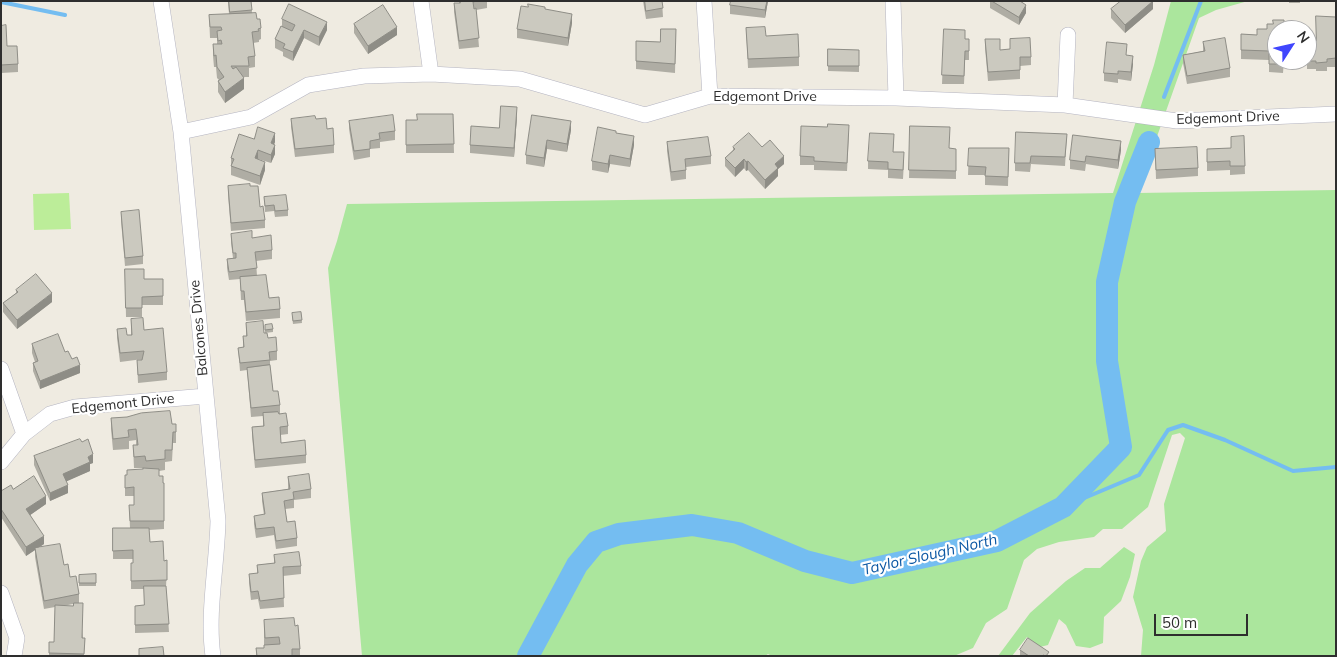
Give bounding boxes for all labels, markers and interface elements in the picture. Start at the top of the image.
north arrow [1267,20,1317,70]
text: N [1293,27,1314,46]
street label: Edgemont Drive [713,89,817,105]
street label: Edgemont Drive [1176,108,1280,128]
street label: Balcones Drive [186,279,212,377]
street label: Edgemont Drive [71,390,175,418]
water label: Taylor Slough North [861,531,999,579]
scale bar [1157,604,1251,636]
text: 50 m [1162,613,1197,632]

